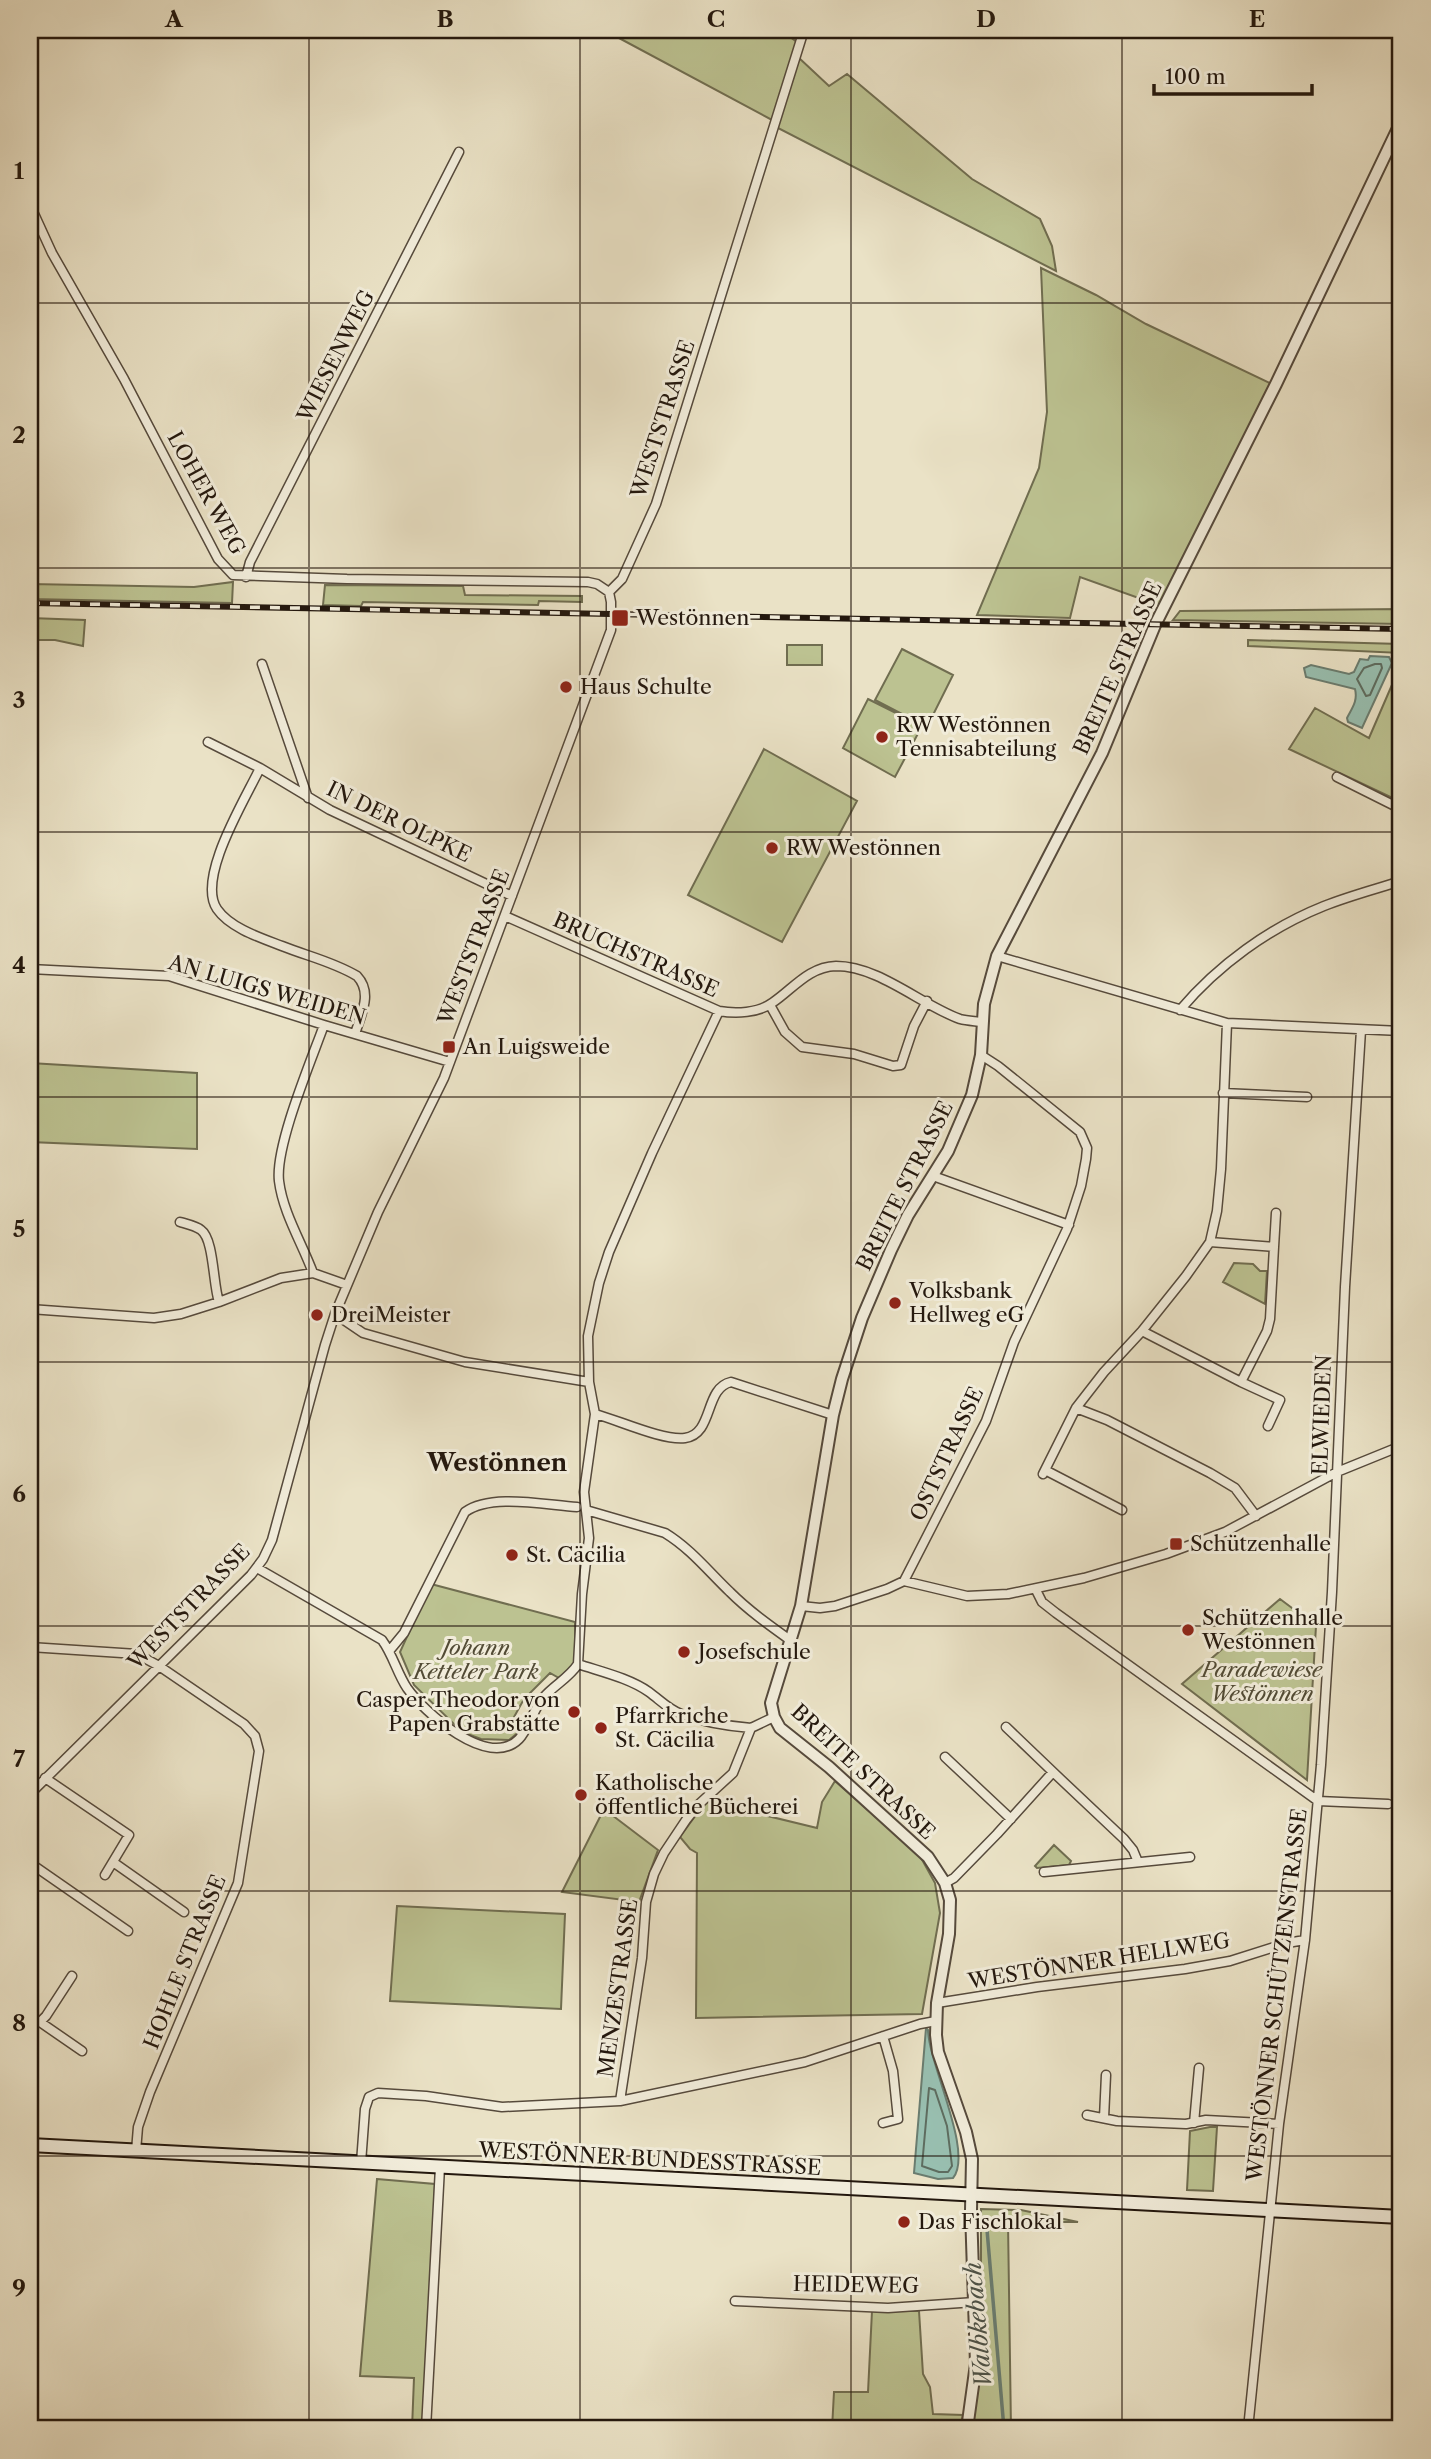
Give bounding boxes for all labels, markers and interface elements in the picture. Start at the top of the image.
text: A [164,5,184,33]
text: B [436,5,454,33]
text: C [707,5,725,33]
text: D [976,5,996,33]
text: E [1249,5,1265,33]
scale bar [1154,52,1312,96]
text: 100 m [1165,64,1226,89]
text: 1 [14,157,25,185]
street label: WIESENWEG [291,286,379,427]
street label: WESTSTRASSE [625,337,700,502]
text: 2 [12,421,26,449]
street label: LOHER WEG [162,427,251,559]
street label: BREITE STRASSE [1068,577,1167,758]
place label: Westönnen [635,605,749,630]
marker: Westönnen [610,608,630,628]
place label: Haus Schulte [580,674,712,699]
marker: Haus Schulte [558,679,574,695]
text: 3 [13,686,26,714]
place label: RW Westönnen Tennisabteilung [896,712,1057,761]
marker: RW Westönnen Tennisabteilung [874,729,890,745]
street label: IN DER OLPKE [323,776,476,867]
place label: RW Westönnen [786,835,941,860]
marker: RW Westönnen [764,840,780,856]
street label: WESTSTRASSE [432,865,515,1029]
street label: BRUCHSTRASSE [549,907,723,1002]
street label: AN LUIGS WEIDEN [165,949,369,1030]
text: 4 [12,951,26,979]
place label: An Luigsweide [462,1034,610,1059]
marker: An Luigsweide [441,1039,457,1055]
street label: BREITE STRASSE [851,1097,958,1275]
text: 5 [13,1215,25,1243]
place label: Volksbank Hellweg eG [908,1278,1025,1327]
marker: Volksbank Hellweg eG [887,1295,903,1311]
place label: DreiMeister [331,1302,451,1327]
marker: DreiMeister [309,1307,325,1323]
street label: ELWIEDEN [1307,1354,1336,1476]
street label: OSTSTRASSE [905,1383,988,1525]
district label: Westönnen [426,1448,568,1477]
text: 6 [12,1480,26,1508]
place label: Schützenhalle [1190,1531,1331,1556]
marker: Schützenhalle [1168,1536,1184,1552]
street label: WESTSTRASSE [122,1539,255,1675]
place label: St. Cäcilia [526,1542,626,1567]
marker: St. Cäcilia [504,1547,520,1563]
place label: Schützenhalle Westönnen [1201,1605,1343,1654]
marker: Schützenhalle Westönnen [1180,1622,1196,1638]
park label: Johann Ketteler Park [411,1635,539,1684]
place label: Josefschule [695,1639,811,1664]
marker: Josefschule [676,1644,692,1660]
park label: Paradewiese Westönnen [1200,1657,1323,1706]
place label: Casper Theodor von Papen Grabstätte [356,1687,560,1736]
street label: BREITE STRASSE [786,1699,940,1845]
place label: Pfarrkriche St. Cäcilia [615,1703,728,1752]
marker: Casper Theodor von Papen Grabstätte [566,1704,582,1720]
marker: Pfarrkriche St. Cäcilia [593,1720,609,1736]
text: 7 [13,1745,25,1773]
place label: Katholische öffentliche Bücherei [595,1770,798,1819]
marker: Katholische öffentliche Bücherei [573,1787,589,1803]
street label: WESTÖNNER SCHÜTZENSTRASSE [1241,1807,1312,2184]
street label: HOHLE STRASSE [138,1871,231,2053]
street label: MENZESTRASSE [593,1897,642,2079]
street label: WESTÖNNER HELLWEG [965,1927,1232,1994]
text: 8 [12,2009,26,2037]
street label: WESTÖNNER BUNDESSTRASSE [477,2137,822,2180]
place label: Das Fischlokal [918,2209,1062,2234]
marker: Das Fischlokal [896,2214,912,2230]
water label: Walbkebach [959,2261,997,2389]
street label: HEIDEWEG [793,2271,919,2298]
text: 9 [12,2274,26,2302]

